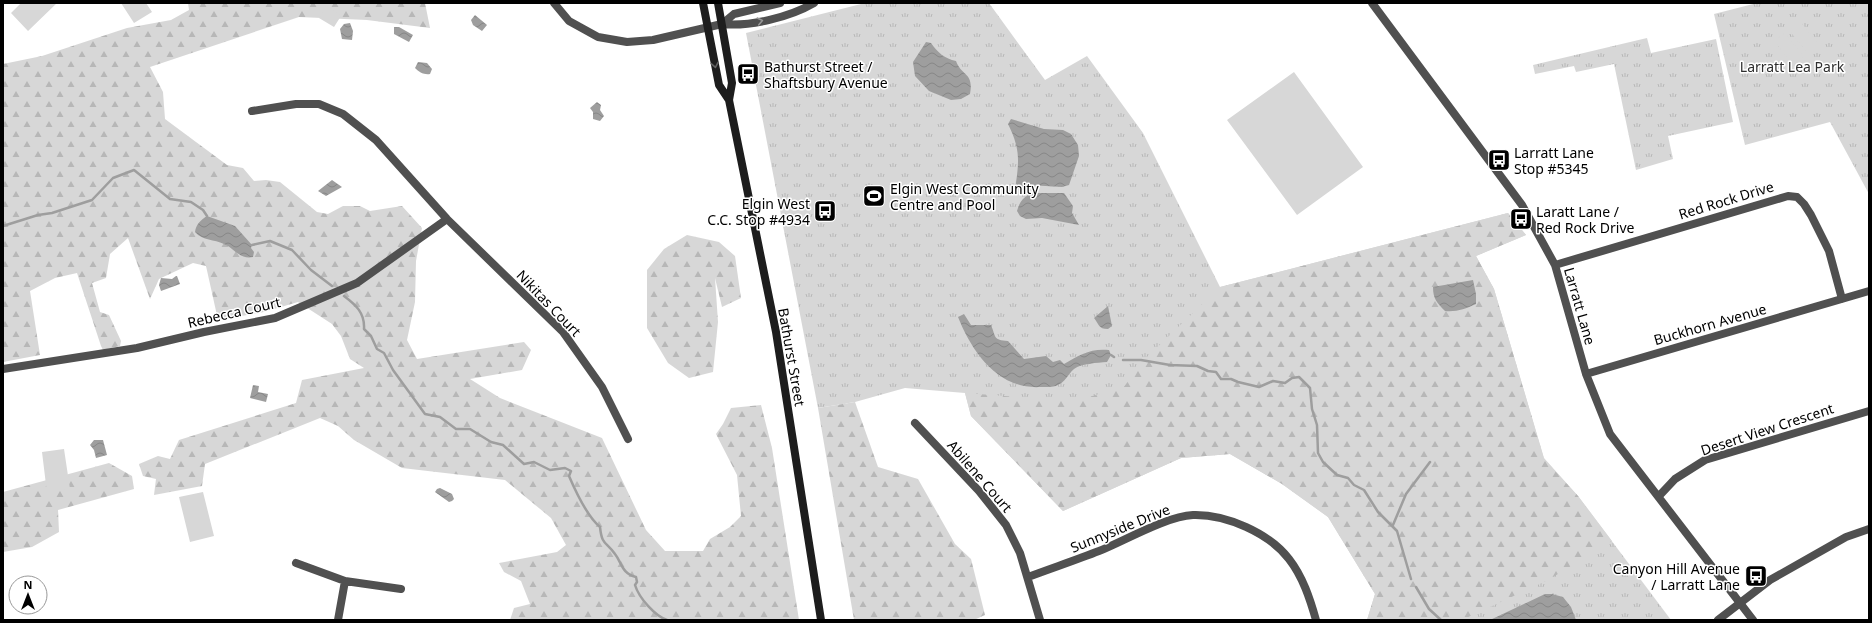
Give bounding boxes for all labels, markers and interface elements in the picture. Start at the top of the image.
one-way arrow [757,17,763,25]
place label: Bathurst Street / Shaftsbury Avenue [764,57,888,92]
park label: Larratt Lea Park [1740,57,1845,76]
bus stop icon: Bathurst Street / Shaftsbury Avenue [735,61,761,87]
one-way arrow [710,62,719,68]
place label: Larratt Lane Stop #5345 [1514,143,1594,178]
bus stop icon: Larratt Lane Stop #5345 [1486,147,1512,173]
street label: Red Rock Drive [1676,176,1776,223]
place label: Elgin West Community Centre and Pool [890,179,1039,214]
sports icon: Elgin West Community Centre and Pool [861,183,887,209]
place label: Elgin West C.C. Stop #4934 [707,194,810,229]
bus stop icon: Elgin West C.C. Stop #4934 [812,198,838,224]
place label: Laratt Lane / Red Rock Drive [1536,202,1635,237]
bus stop icon: Laratt Lane / Red Rock Drive [1508,206,1534,232]
street label: Larratt Lane [1560,265,1600,347]
street label: Nikitas Court [513,266,585,340]
street label: Rebecca Court [186,292,282,332]
street label: Buckhorn Avenue [1651,299,1769,349]
street label: Bathurst Street [774,306,810,408]
street label: Desert View Crescent [1698,399,1836,459]
street label: Abilene Court [943,436,1017,516]
street label: Sunnyside Drive [1067,499,1173,557]
place label: Canyon Hill Avenue / Larratt Lane [1613,559,1740,594]
bus stop icon: Canyon Hill Avenue / Larratt Lane [1743,563,1769,589]
north arrow [8,575,48,615]
text: N [24,577,32,592]

